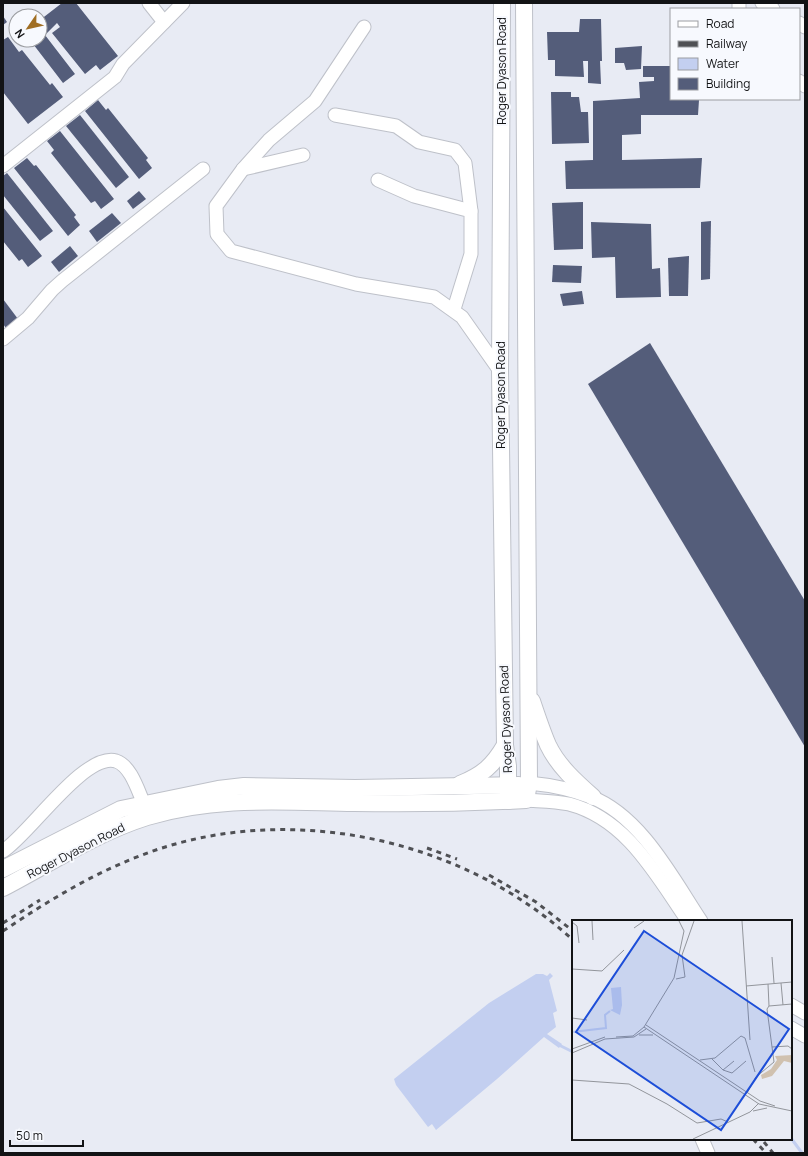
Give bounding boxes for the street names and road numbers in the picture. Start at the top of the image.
street label: Roger Dyason Road [493,17,510,125]
street label: Roger Dyason Road [492,341,509,449]
street label: Roger Dyason Road [495,665,516,773]
street label: Roger Dyason Road [24,819,128,883]

